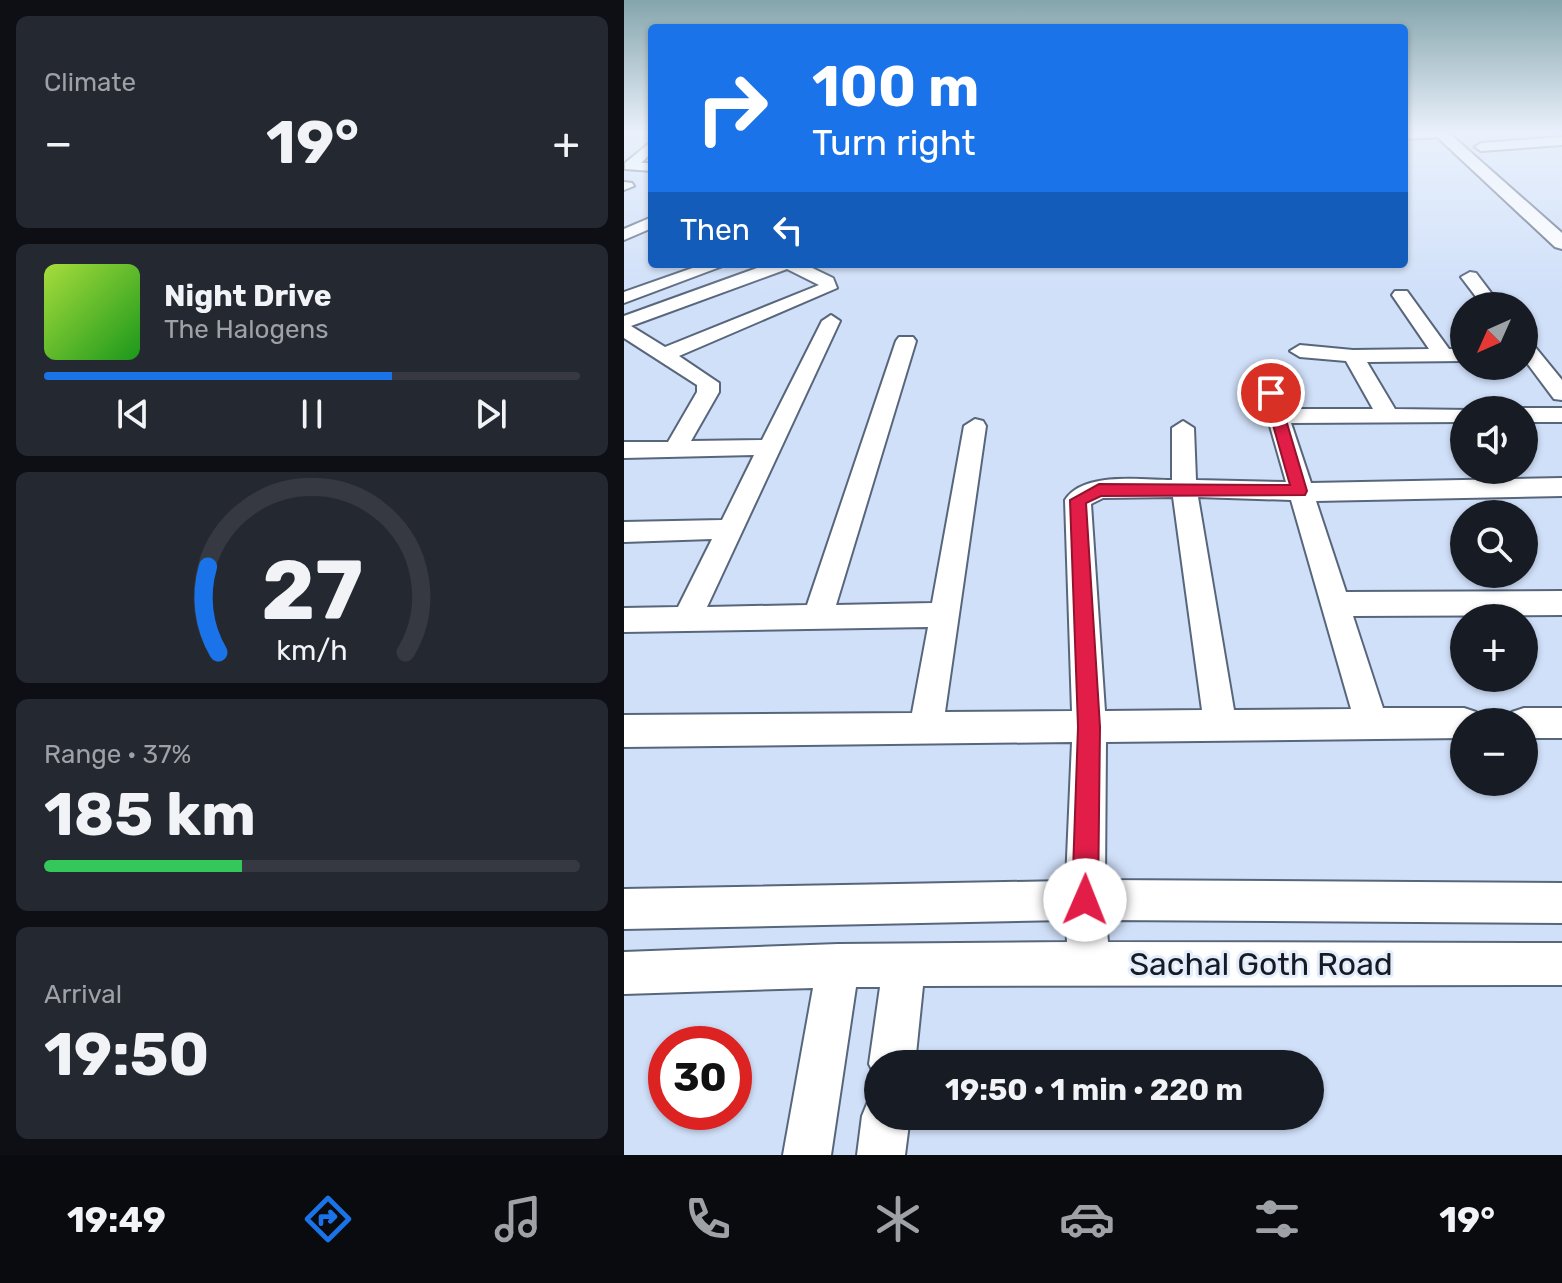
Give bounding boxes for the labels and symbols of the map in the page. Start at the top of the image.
north arrow [1450,292,1538,380]
pin [1237,359,1305,427]
position arrow [1043,858,1127,942]
street label: Sachal Goth Road [1129,945,1393,983]
speed limit sign: 30 [648,1026,752,1130]

